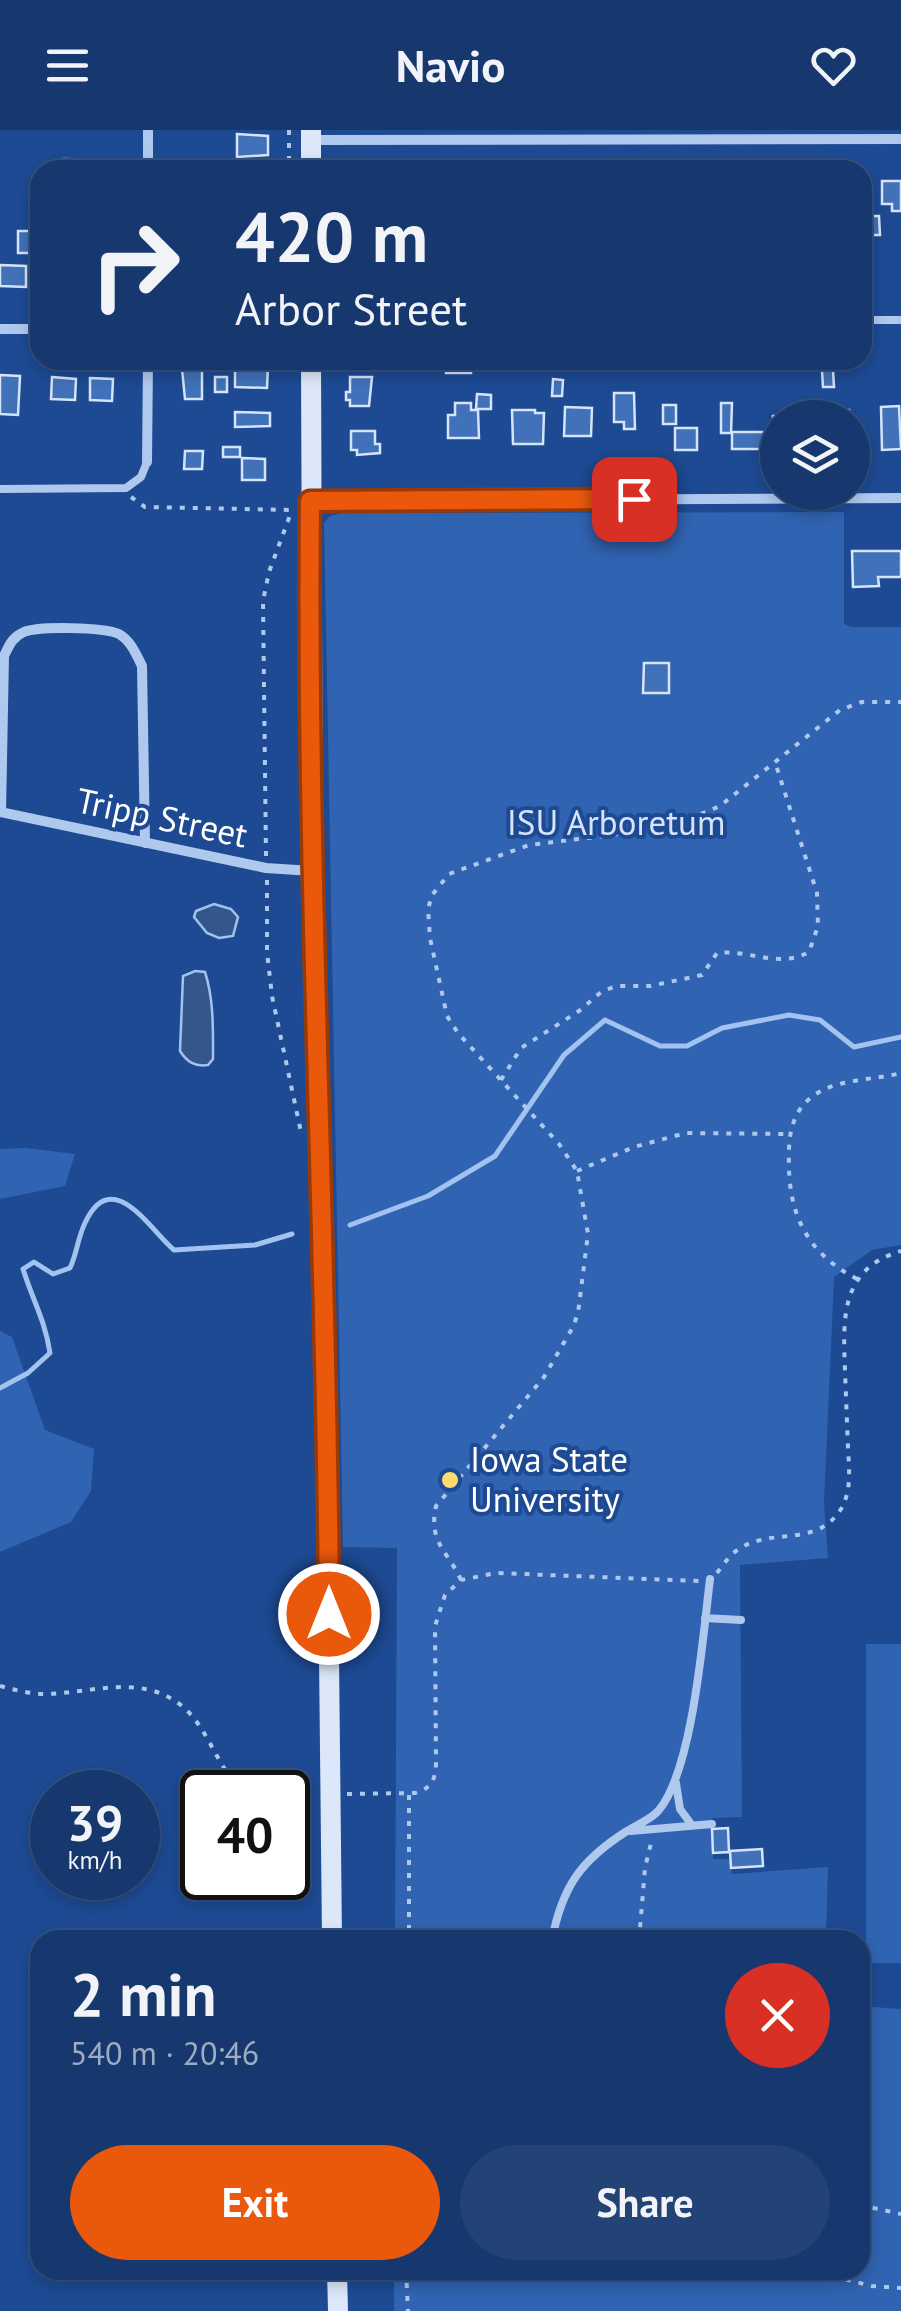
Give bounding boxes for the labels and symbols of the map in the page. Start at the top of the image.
pin [592,457,677,542]
street label: Tripp Street [73,776,252,858]
park label: ISU Arboretum [507,799,725,845]
place label: Iowa State University [470,1436,628,1522]
marker: Iowa State University [439,1469,461,1491]
position arrow [277,1562,381,1666]
speed limit sign: 40 [180,1770,310,1900]

